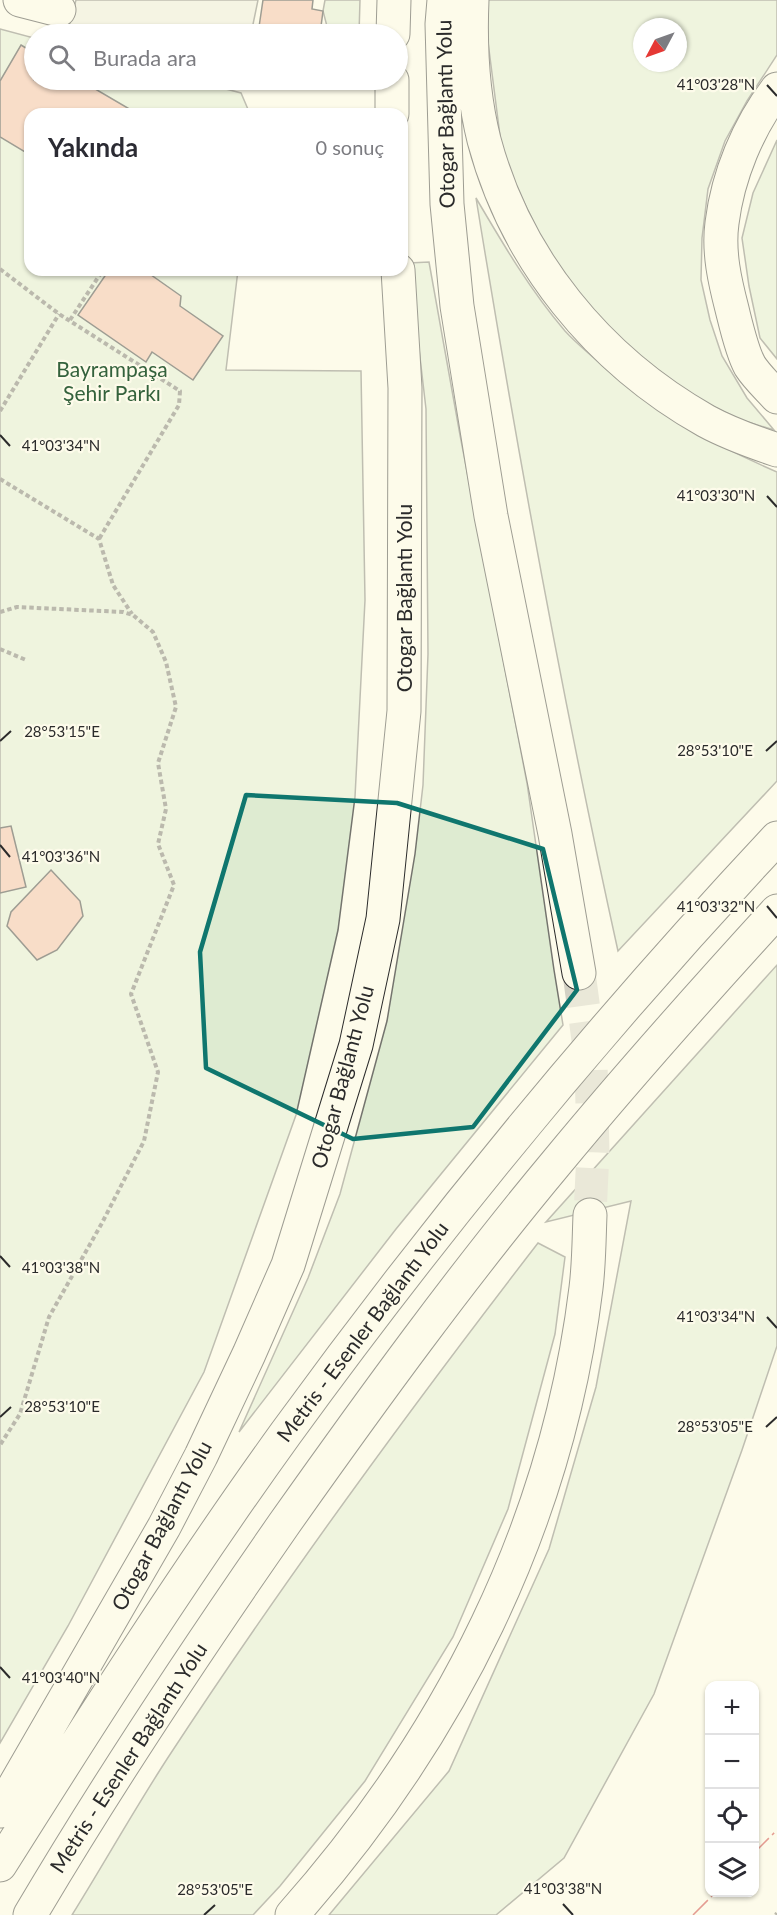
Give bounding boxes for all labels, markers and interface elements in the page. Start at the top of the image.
north arrow [633,18,687,72]
street label: Otogar Bağlantı Yolu [430,20,459,209]
search box [24,24,408,90]
icon: search [45,41,78,74]
text: Burada ara [93,44,197,71]
text: 41°03'28"N [677,75,755,93]
text: Yakında [48,131,138,163]
text: 0 sonuç [315,135,384,159]
park label: Bayrampaşa Şehir Parkı [56,356,168,405]
text: 41°03'34"N [22,436,100,454]
text: 41°03'30"N [677,486,755,504]
street label: Otogar Bağlantı Yolu [391,504,416,692]
text: 28°53'15"E [24,722,100,740]
text: 28°53'10"E [677,741,753,759]
text: 41°03'36"N [22,847,100,865]
text: 41°03'32"N [677,897,755,915]
street label: Otogar Bağlantı Yolu [305,982,378,1171]
street label: Metris - Esenler Bağlantı Yolu [271,1216,453,1446]
text: 41°03'38"N [22,1258,100,1276]
text: 41°03'34"N [677,1307,755,1325]
text: 28°53'10"E [24,1397,100,1415]
text: 28°53'05"E [677,1417,753,1435]
street label: Otogar Bağlantı Yolu [105,1436,216,1614]
street label: Metris - Esenler Bağlantı Yolu [44,1638,212,1877]
text: 41°03'40"N [22,1668,100,1686]
map controls [705,1681,759,1897]
button: + [705,1681,759,1735]
button: − [705,1735,759,1789]
button: locate [705,1789,759,1843]
button: layers [705,1843,759,1897]
text: 41°03'38"N [524,1879,602,1897]
text: 28°53'05"E [177,1880,253,1898]

